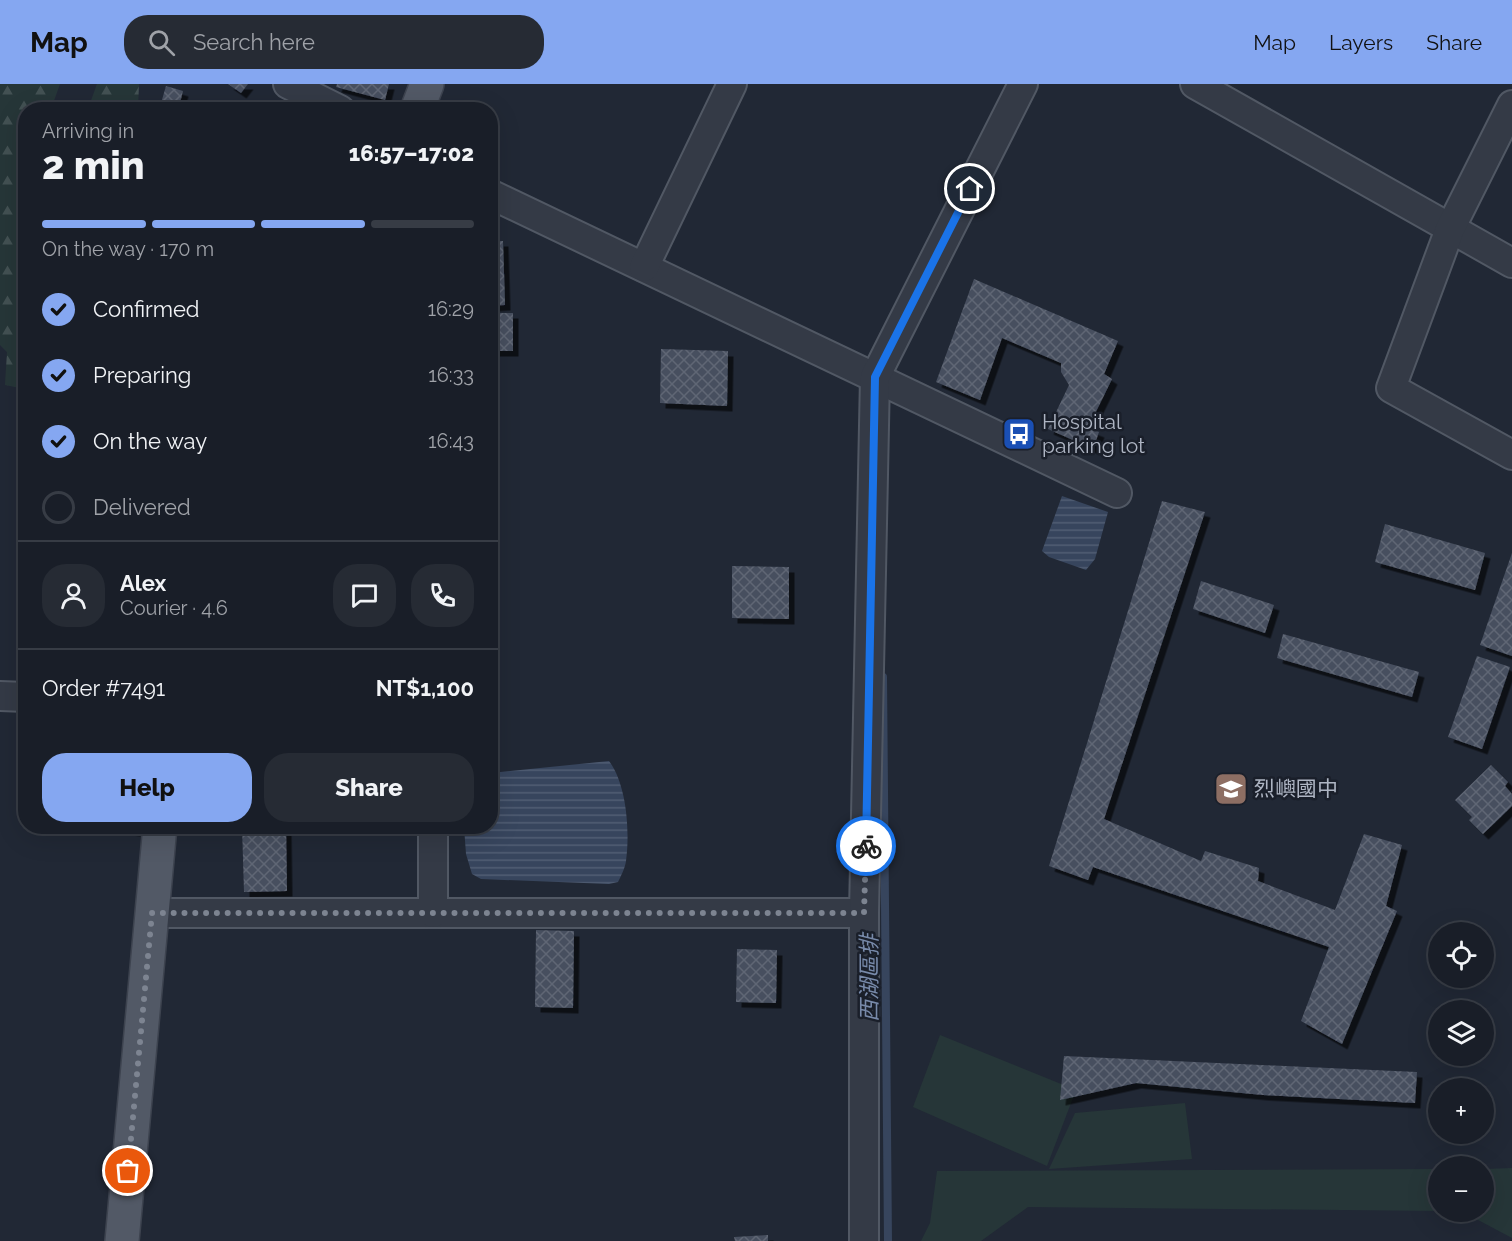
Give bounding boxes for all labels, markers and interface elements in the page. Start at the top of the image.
search box [124,15,544,69]
text: Map [30,26,88,59]
icon: search [145,26,178,59]
text: Search here [193,29,315,55]
text: Map [1253,30,1296,55]
text: Layers [1329,30,1393,55]
text: Share [1426,30,1482,55]
text: Arriving in [42,119,134,143]
text: 16:57–17:02 [349,140,474,166]
text: 2 min [42,142,145,188]
pin [944,163,995,214]
icon: home [953,172,986,205]
text: On the way · 170 m [42,237,214,261]
icon: check [42,293,75,326]
text: Confirmed [93,296,200,322]
text: 16:29 [427,297,474,321]
icon: check [42,359,75,392]
text: Preparing [93,362,191,388]
text: 16:33 [428,363,474,387]
place label: Hospital parking lot [1042,409,1145,458]
bus stop icon: Hospital parking lot [1001,416,1037,452]
icon: check [42,425,75,458]
text: On the way [93,428,207,454]
text: 16:43 [428,429,474,453]
text: Delivered [93,494,191,520]
button: person [42,564,105,627]
button: chat [333,564,396,627]
button: phone [411,564,474,627]
text: Alex [120,570,166,596]
text: Courier · 4.6 [120,596,228,620]
text: Order #7491 [42,675,165,701]
text: NT$1,100 [376,675,474,701]
button: Help [42,753,252,822]
button: Share [264,753,474,822]
school or university icon: 烈嶼國中 [1213,771,1249,807]
place label: 烈嶼國中 [1254,776,1338,801]
courier [836,816,896,876]
icon: bike [850,830,883,863]
map controls [1428,922,1494,1222]
button: locate [1428,922,1494,988]
water label: 西湖區排 [856,931,882,1022]
button: layers [1428,1000,1494,1066]
button: + [1428,1078,1494,1144]
pin [102,1145,153,1196]
icon: bag [111,1154,144,1187]
button: − [1428,1156,1494,1222]

